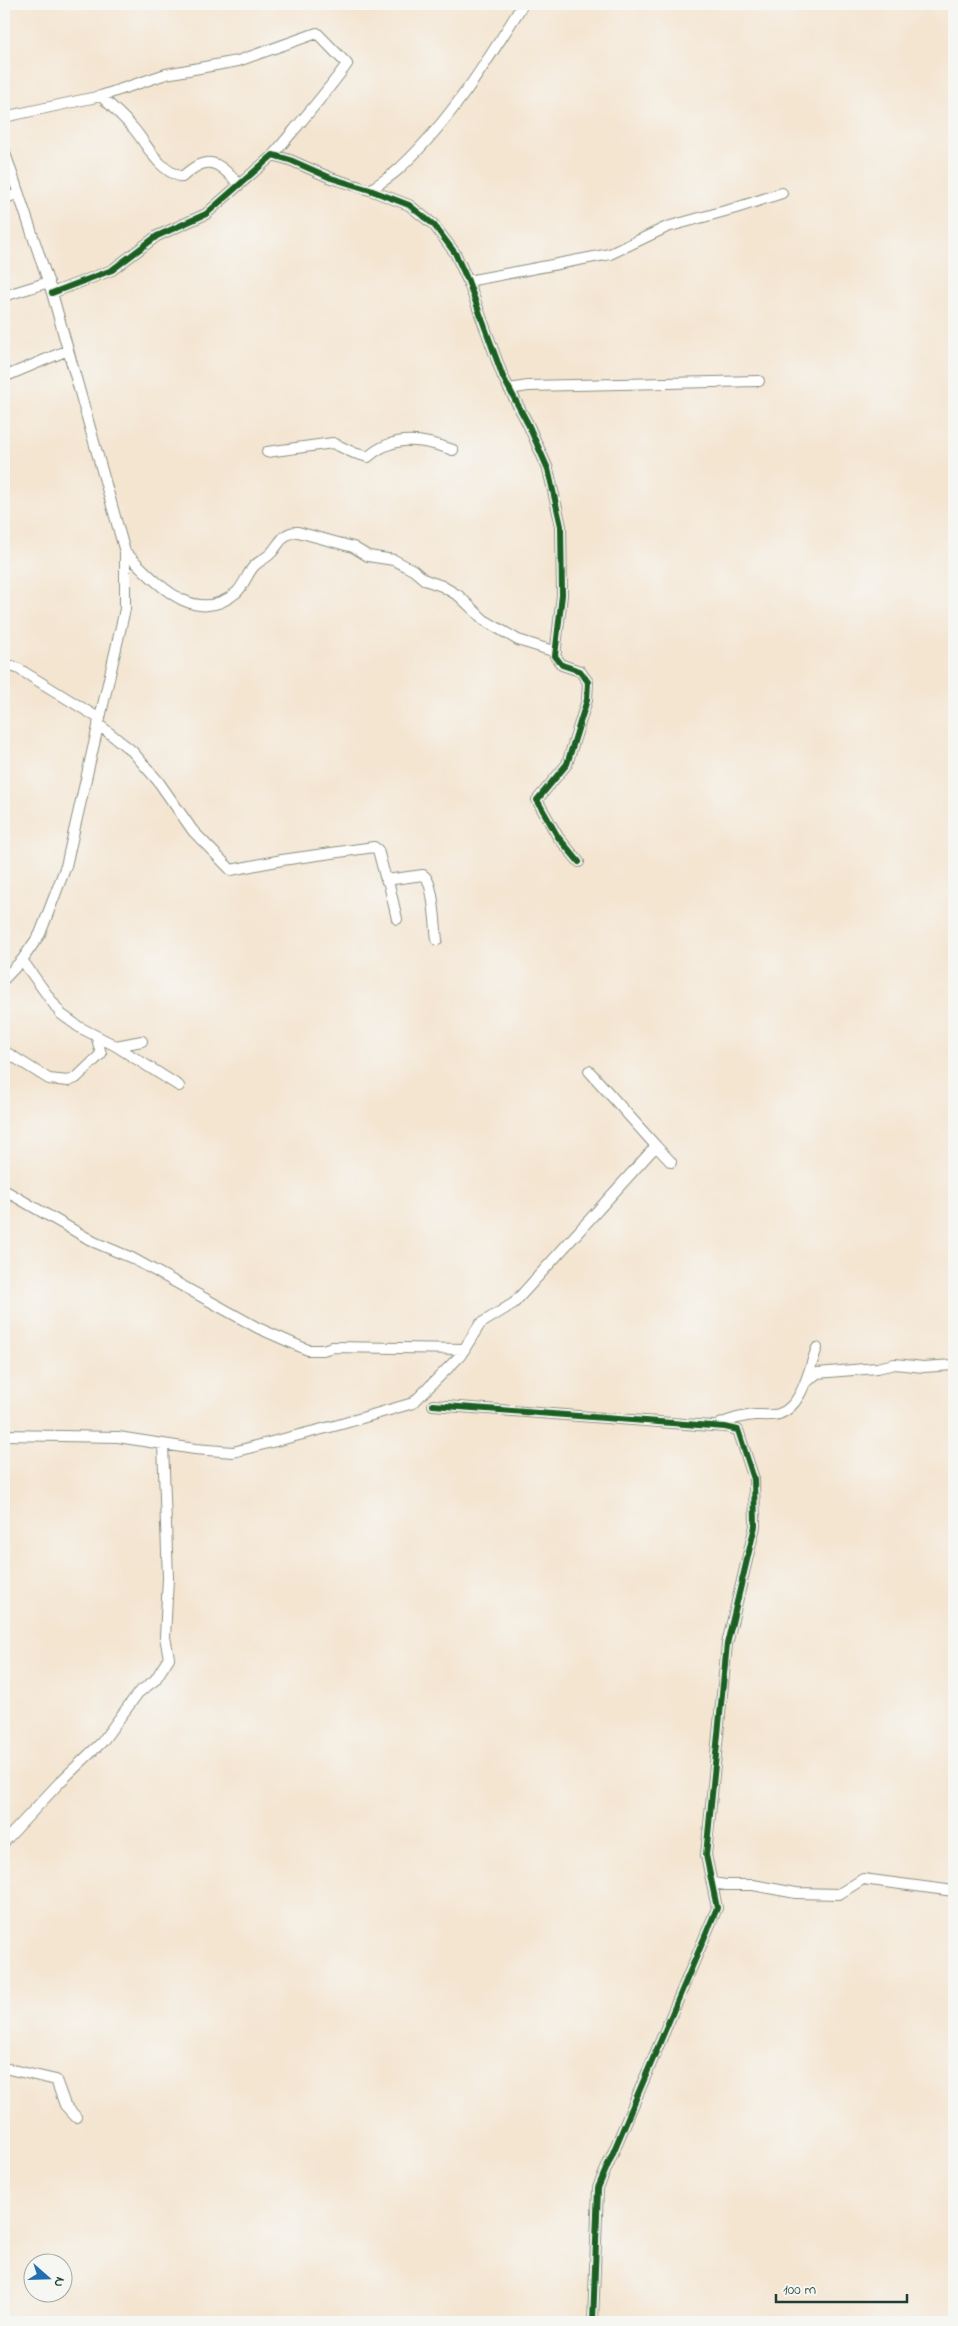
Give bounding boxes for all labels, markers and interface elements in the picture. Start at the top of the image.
north arrow [22,2254,72,2304]
scale bar [776,2271,907,2303]
text: N [47,2274,70,2290]
text: 100 m [783,2279,816,2301]

